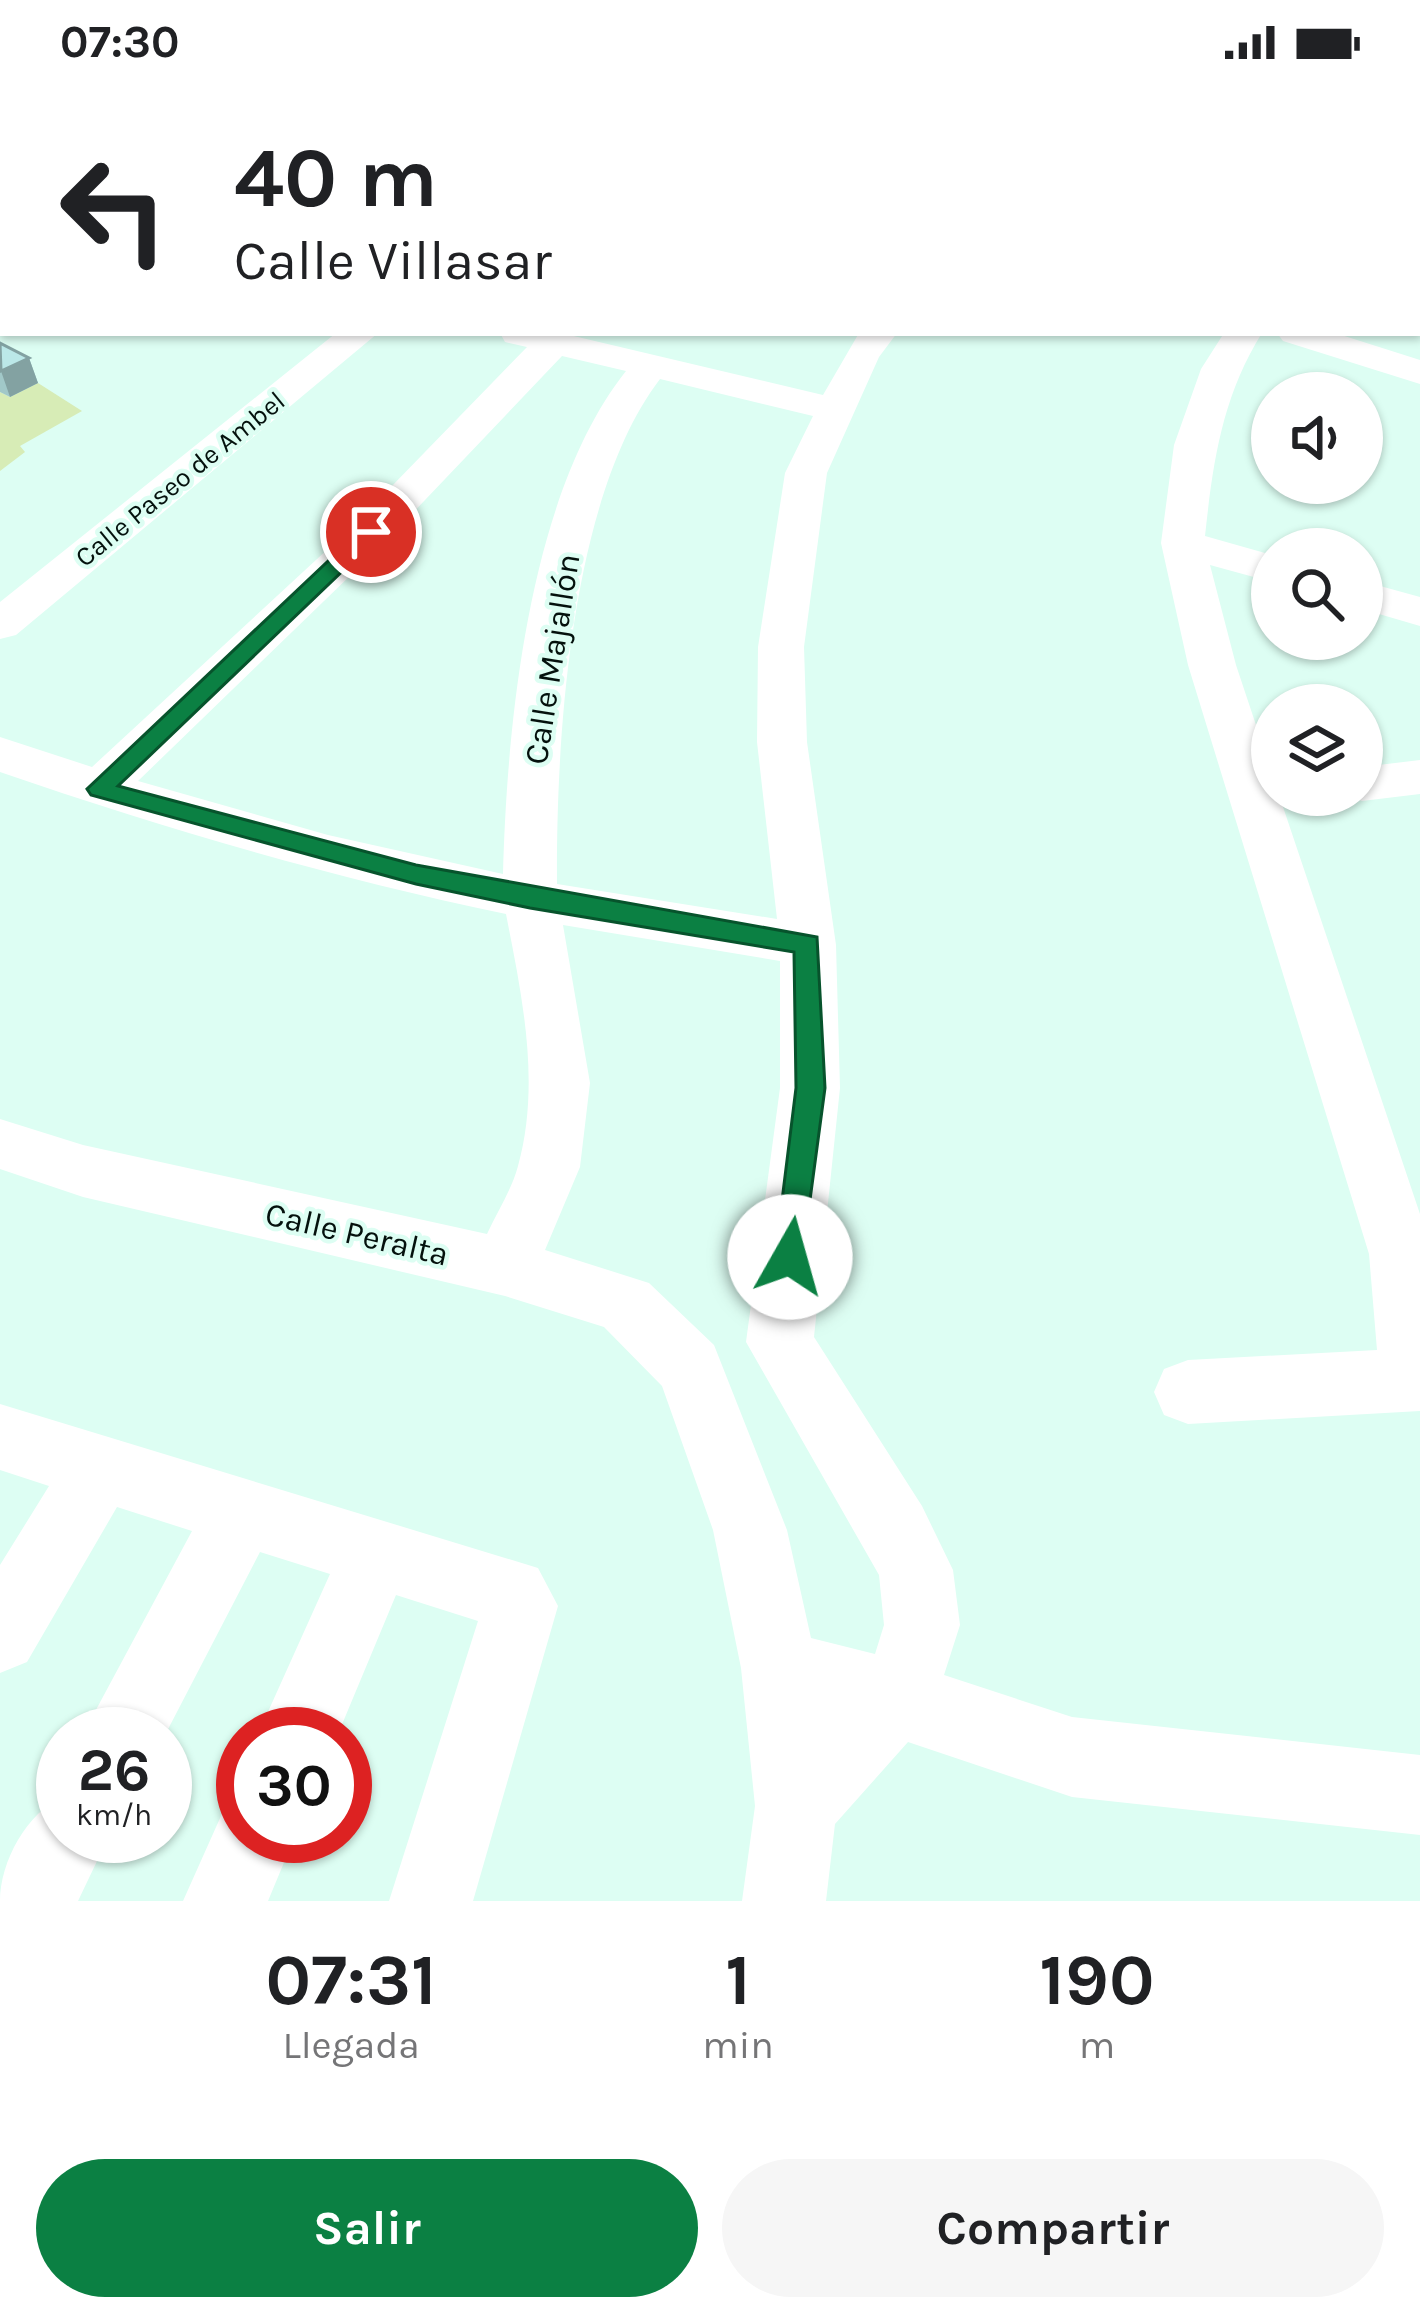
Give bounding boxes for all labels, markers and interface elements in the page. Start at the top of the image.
text: 07:30 [60,16,179,68]
text: 40 m [234,129,438,227]
icon: left [36,132,192,288]
text: Calle Villasar [234,229,552,293]
map controls [1251,372,1383,816]
button: sound [1251,372,1383,504]
street label: Calle Paseo de Ambel [69,385,291,573]
pin [320,481,422,583]
icon: arrive [338,499,404,565]
button: search [1251,528,1383,660]
street label: Calle Majallón [517,551,587,767]
button: layers [1251,684,1383,816]
street label: Calle Peralta [262,1194,452,1274]
position arrow [727,1194,853,1320]
speed limit sign: 30 [216,1707,372,1863]
text: 26 [78,1735,150,1805]
text: km/h [76,1797,152,1833]
text: 07:31 [265,1938,437,2022]
text: 1 [725,1938,751,2022]
text: 190 [1039,1938,1154,2022]
text: Llegada [282,2022,420,2068]
text: min [702,2022,774,2068]
text: m [1079,2022,1115,2068]
button: Salir [36,2159,698,2297]
button: Compartir [722,2159,1384,2297]

